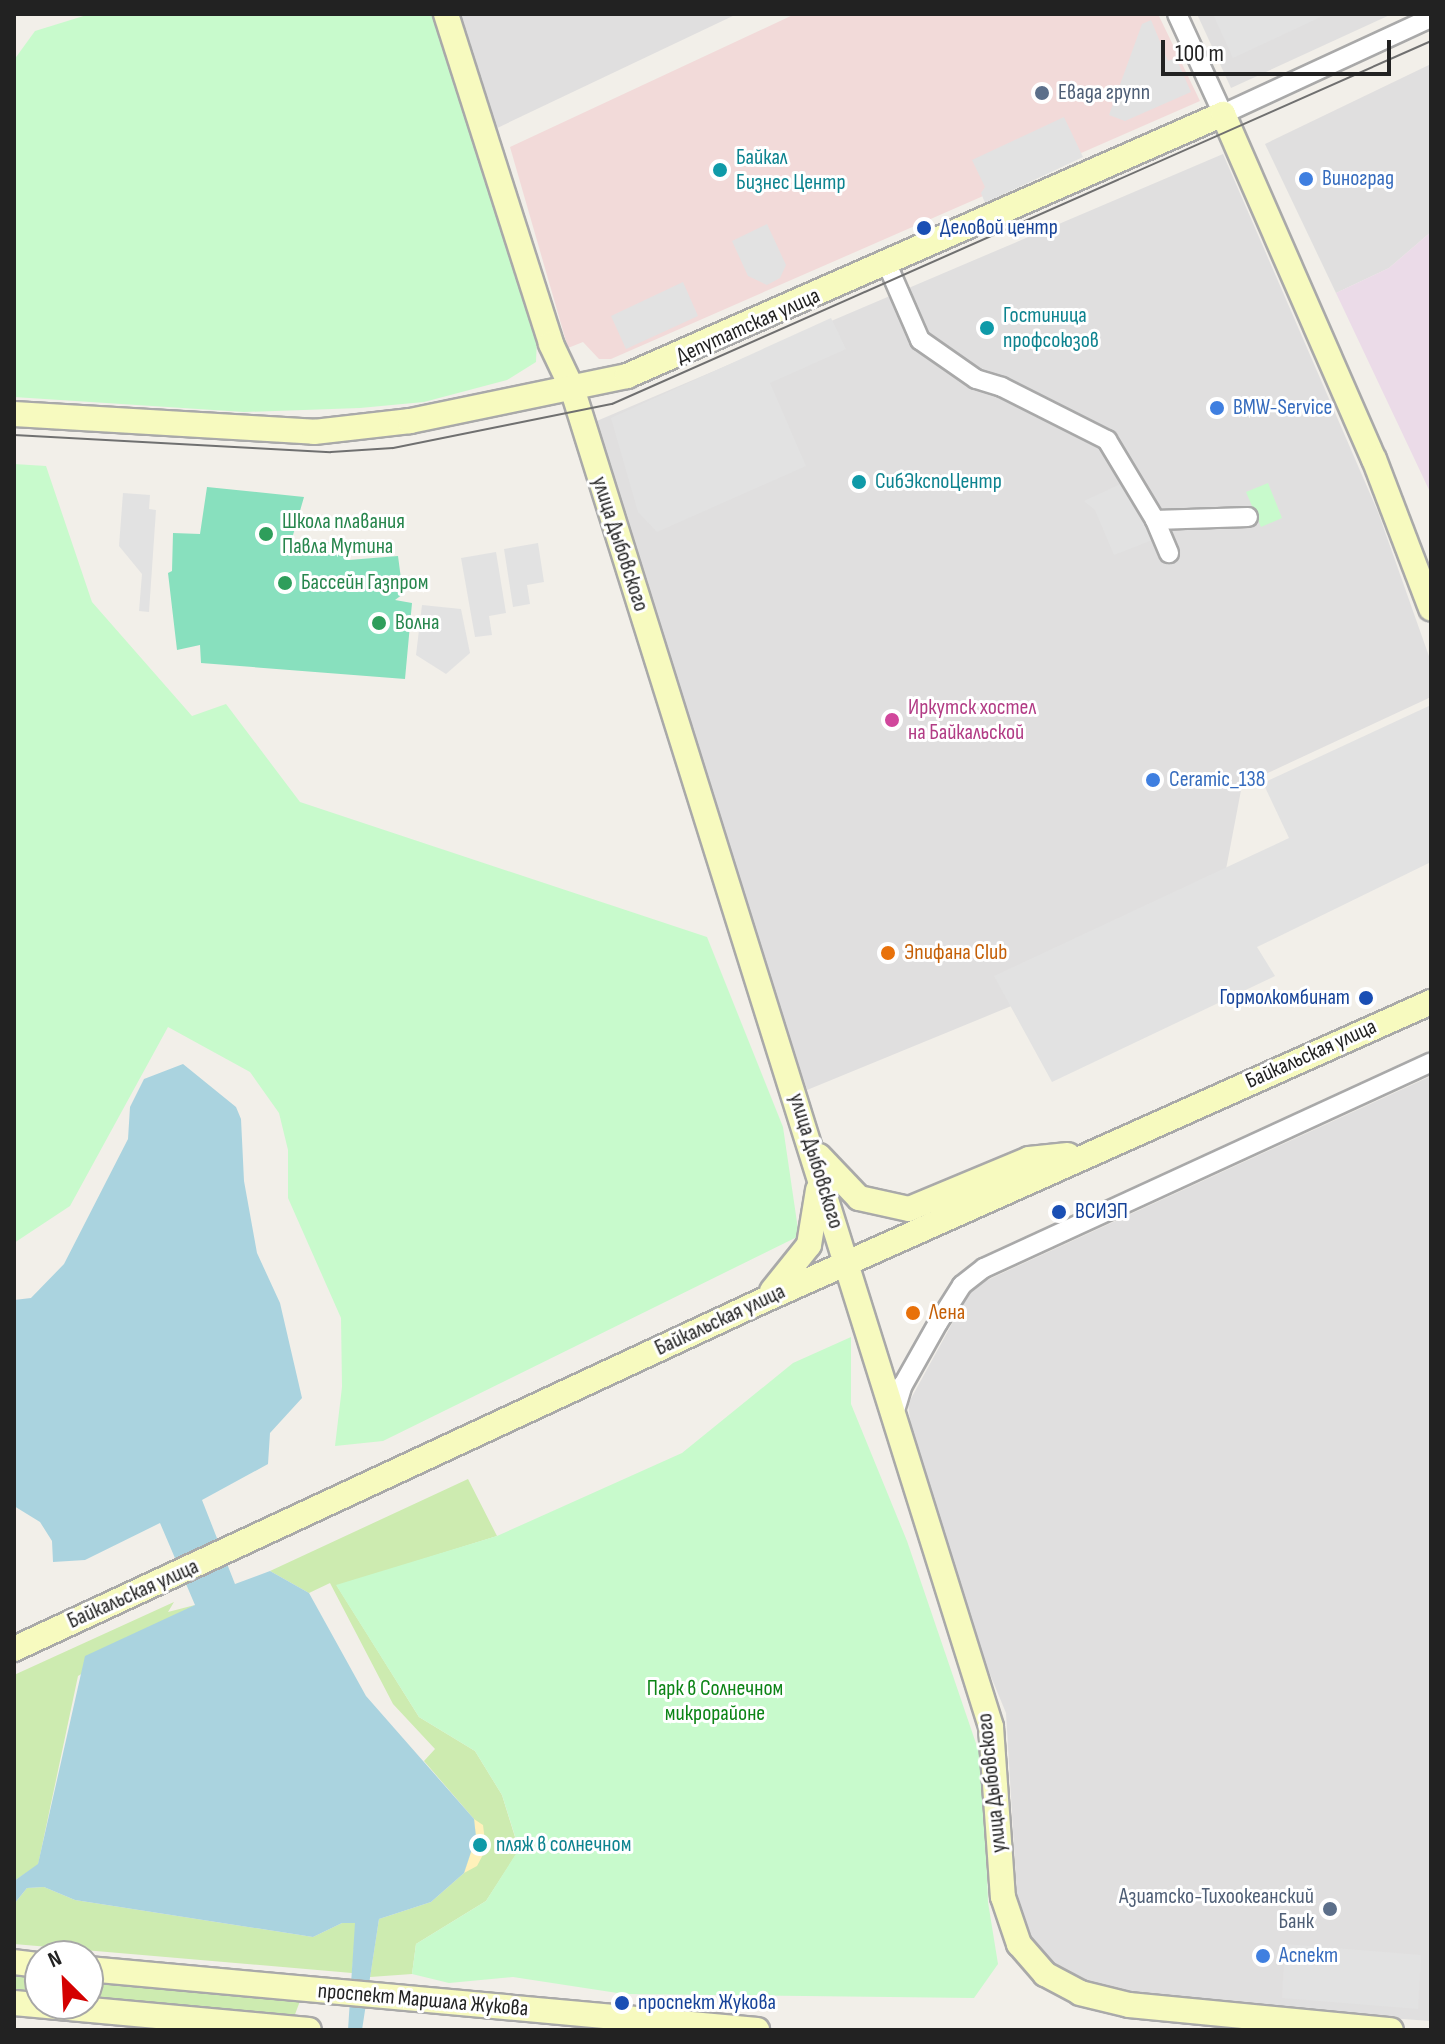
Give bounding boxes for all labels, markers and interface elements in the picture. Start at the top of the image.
scale bar [1165,24,1395,74]
text: 100 m [1175,39,1224,68]
place label: Евада групп [1058,80,1150,106]
marker: Евада групп [1033,84,1051,102]
place label: Байкал Бизнес Центр [736,144,845,196]
marker: Байкал Бизнес Центр [711,161,729,179]
place label: Виноград [1322,166,1394,192]
marker: Виноград [1297,170,1315,188]
place label: Деловой центр [940,215,1058,241]
marker: Деловой центр [915,219,933,237]
street label: Депутатская улица [672,283,824,369]
place label: Гостиница профсоюзов [1003,302,1099,354]
marker: Гостиница профсоюзов [978,319,996,337]
place label: BMW-Service [1233,395,1332,421]
marker: BMW-Service [1208,399,1226,417]
place label: СибЭкспоЦентр [875,469,1002,495]
street label: улица Дыбовского [586,473,654,615]
marker: СибЭкспоЦентр [850,473,868,491]
place label: Школа плавания Павла Мутина [282,508,405,560]
marker: Школа плавания Павла Мутина [257,525,275,543]
place label: Бассейн Газпром [301,570,428,596]
marker: Бассейн Газпром [276,574,294,592]
place label: Волна [395,610,439,636]
marker: Волна [370,614,388,632]
place label: Иркутск хостел на Байкальской [908,694,1036,746]
marker: Иркутск хостел на Байкальской [883,711,901,729]
place label: Сeramic_138 [1169,767,1265,793]
marker: Сeramic_138 [1144,771,1162,789]
place label: Эпифана Club [904,940,1007,966]
marker: Эпифана Club [879,944,897,962]
place label: Гормолкомбинат [1220,985,1350,1011]
marker: Гормолкомбинат [1357,989,1375,1007]
street label: Байкальская улица [1242,1013,1380,1095]
street label: улица Дыбовского [783,1090,849,1232]
place label: ВСИЭП [1075,1199,1128,1225]
marker: ВСИЭП [1050,1203,1068,1221]
street label: Байкальская улица [651,1278,789,1362]
place label: Лена [929,1300,965,1326]
marker: Лена [904,1304,922,1322]
street label: Байкальская улица [64,1553,202,1635]
park label: Парк в Солнечном микрорайоне [647,1675,783,1726]
street label: улица Дыбовского [972,1712,1012,1854]
place label: пляж в солнечном [496,1832,631,1858]
marker: пляж в солнечном [471,1836,489,1854]
place label: Азиатско-Тихоокеанский Банк [1119,1883,1314,1934]
marker: Азиатско-Тихоокеанский Банк [1321,1900,1339,1918]
north arrow [24,1940,104,2020]
place label: Аспект [1279,1943,1338,1969]
text: N [44,1945,66,1974]
marker: Аспект [1254,1947,1272,1965]
street label: проспект Маршала Жукова [317,1978,529,2022]
place label: проспект Жукова [638,1990,776,2016]
marker: проспект Жукова [613,1994,631,2012]

